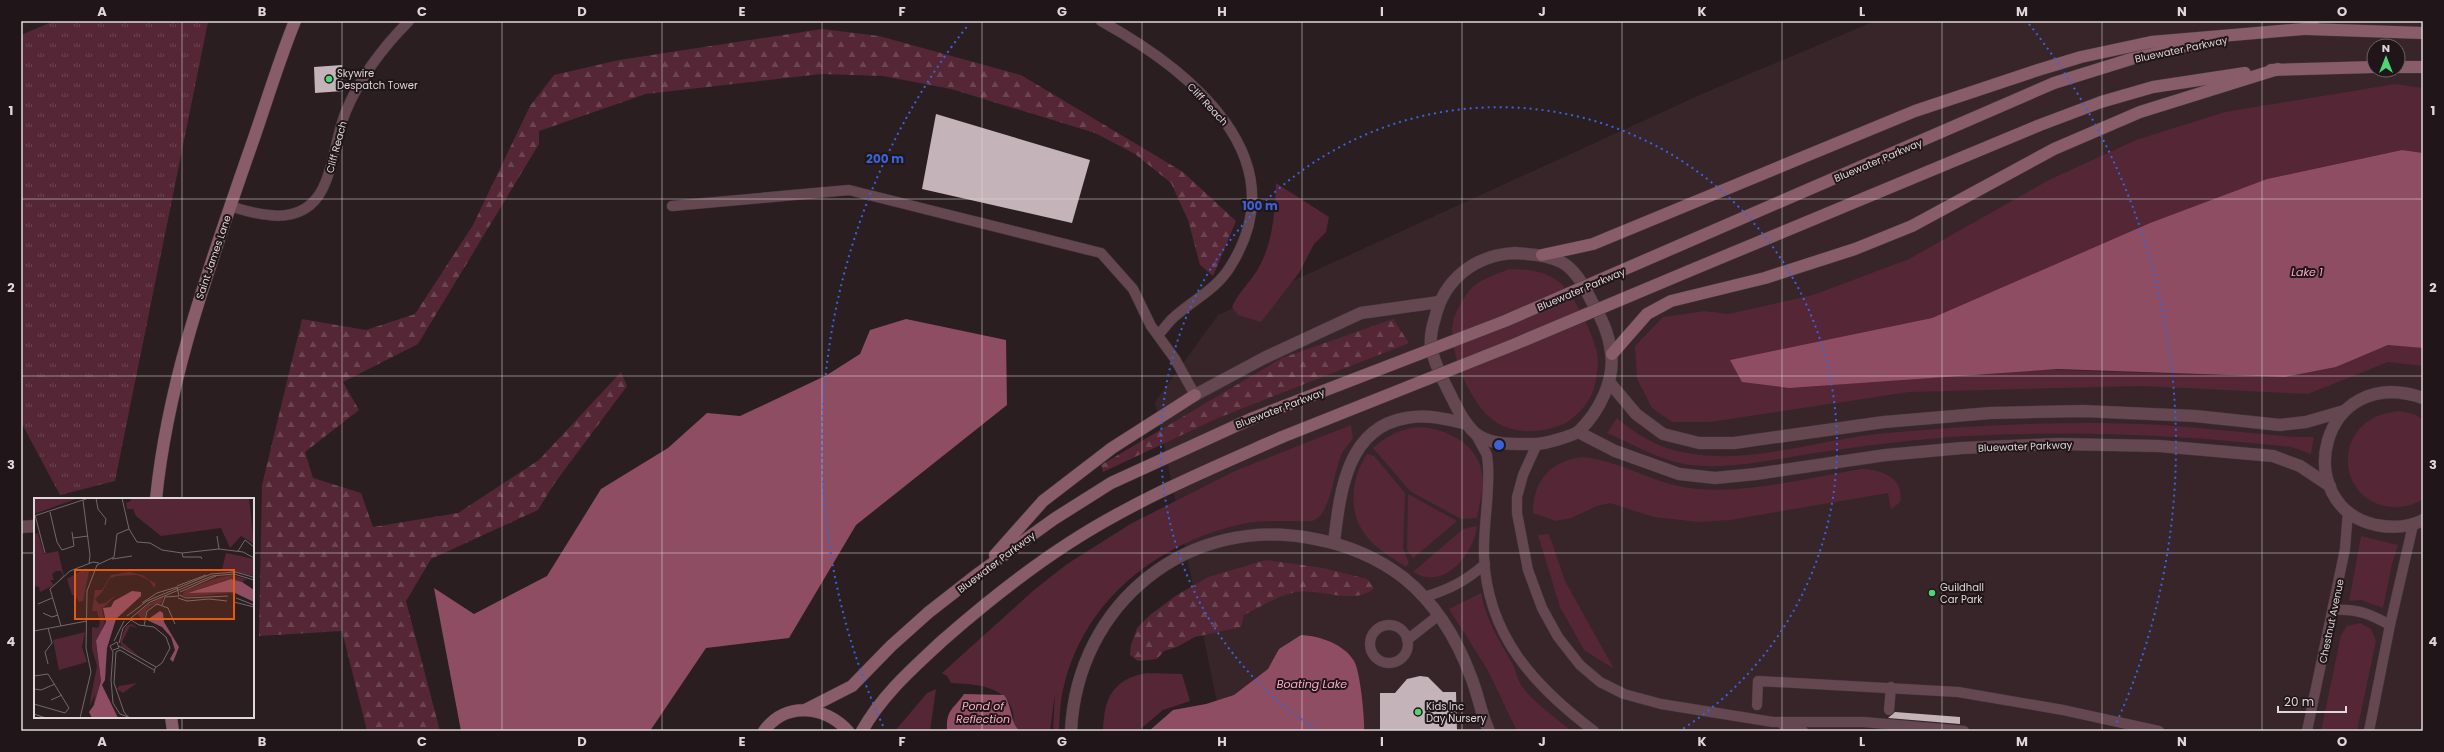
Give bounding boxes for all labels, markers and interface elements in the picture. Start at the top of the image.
text: A [97,2,107,21]
text: B [258,2,267,21]
text: C [417,2,427,21]
text: D [577,2,587,21]
text: E [738,2,746,21]
text: F [898,2,906,21]
text: G [1057,2,1067,21]
text: H [1217,2,1227,21]
text: I [1380,2,1384,21]
text: J [1538,2,1546,21]
text: K [1697,2,1707,21]
text: L [1859,2,1865,21]
text: M [2016,2,2028,21]
text: N [2177,2,2187,21]
text: O [2337,2,2347,21]
street label: Bluewater Parkway [2133,32,2229,67]
north arrow [2366,38,2406,78]
text: N [2382,40,2390,56]
place label: Skywire Despatch Tower [337,66,418,93]
marker: Skywire Despatch Tower [324,74,334,84]
street label: Cliff Reach [1184,80,1231,129]
text: 1 [9,101,13,120]
text: 1 [2431,101,2435,120]
street label: Cliff Reach [322,119,351,175]
street label: Bluewater Parkway [1832,135,1925,186]
text: 200 m [866,150,904,167]
text: 100 m [1242,197,1278,214]
street label: Saint James Lane [192,213,235,301]
street label: Bluewater Parkway [1535,264,1628,315]
water label: Lake 1 [2291,264,2323,280]
text: 2 [7,278,15,297]
text: 2 [2429,278,2437,297]
street label: Bluewater Parkway [1233,384,1327,432]
street label: Bluewater Parkway [1978,437,2073,456]
centre of rings [1492,438,1506,452]
text: 3 [7,455,15,474]
text: 3 [2429,455,2437,474]
inset map [34,498,254,718]
street label: Bluewater Parkway [954,528,1039,597]
street label: Chestnut Avenue [2315,578,2348,665]
place label: Guildhall Car Park [1940,580,1984,607]
marker: Guildhall Car Park [1927,588,1937,598]
text: 4 [7,632,16,651]
text: 4 [2429,632,2438,651]
water label: Boating Lake [1277,676,1347,692]
scale bar [2278,688,2346,714]
text: 20 m [2284,693,2314,710]
water label: Pond of Reflection [956,698,1010,727]
place label: Kids Inc Day Nursery [1426,699,1486,726]
marker: Kids Inc Day Nursery [1413,707,1423,717]
text: A [97,732,107,751]
text: B [258,732,267,751]
text: C [417,732,427,751]
text: D [577,732,587,751]
text: E [738,732,746,751]
text: F [898,732,906,751]
text: G [1057,732,1067,751]
text: H [1217,732,1227,751]
text: I [1380,732,1384,751]
text: J [1538,732,1546,751]
text: K [1697,732,1707,751]
text: L [1859,732,1865,751]
text: M [2016,732,2028,751]
text: N [2177,732,2187,751]
text: O [2337,732,2347,751]

